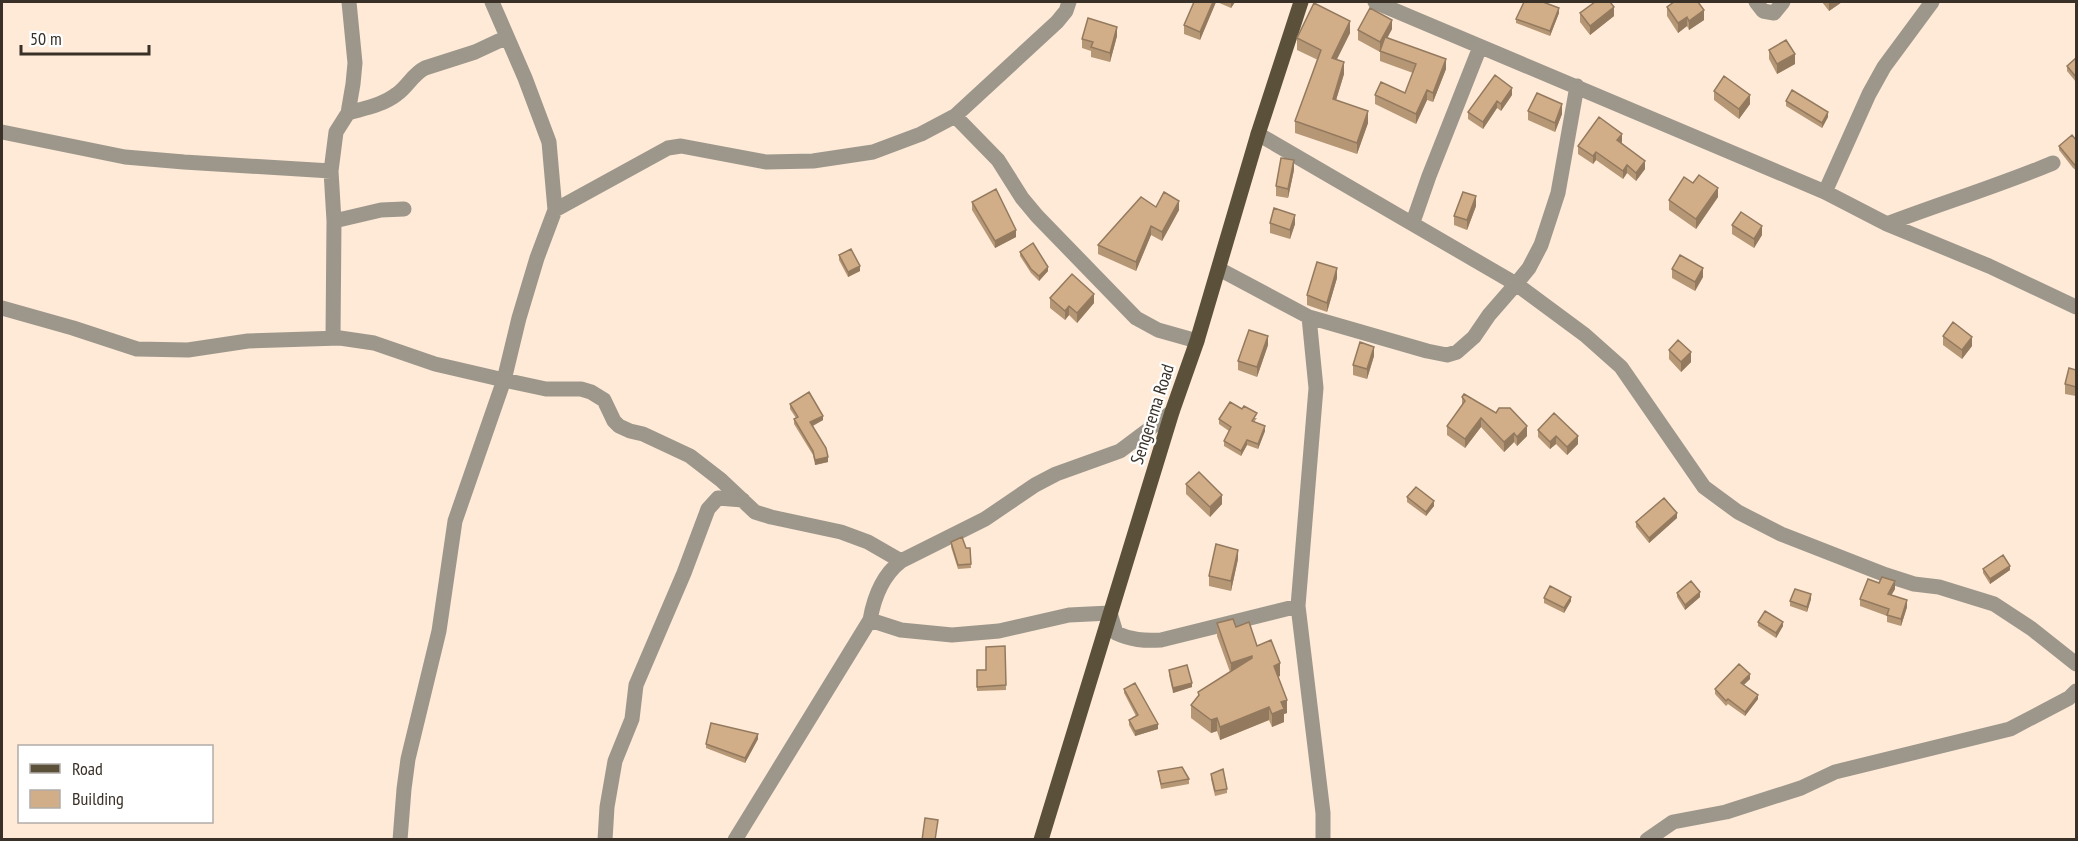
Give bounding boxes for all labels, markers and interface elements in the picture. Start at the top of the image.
scale bar [21,18,148,56]
text: 50 m [30,27,62,50]
street label: Sengerema Road [1125,361,1179,467]
legend [18,745,213,823]
text: Road [72,757,103,780]
text: Building [72,787,124,810]

